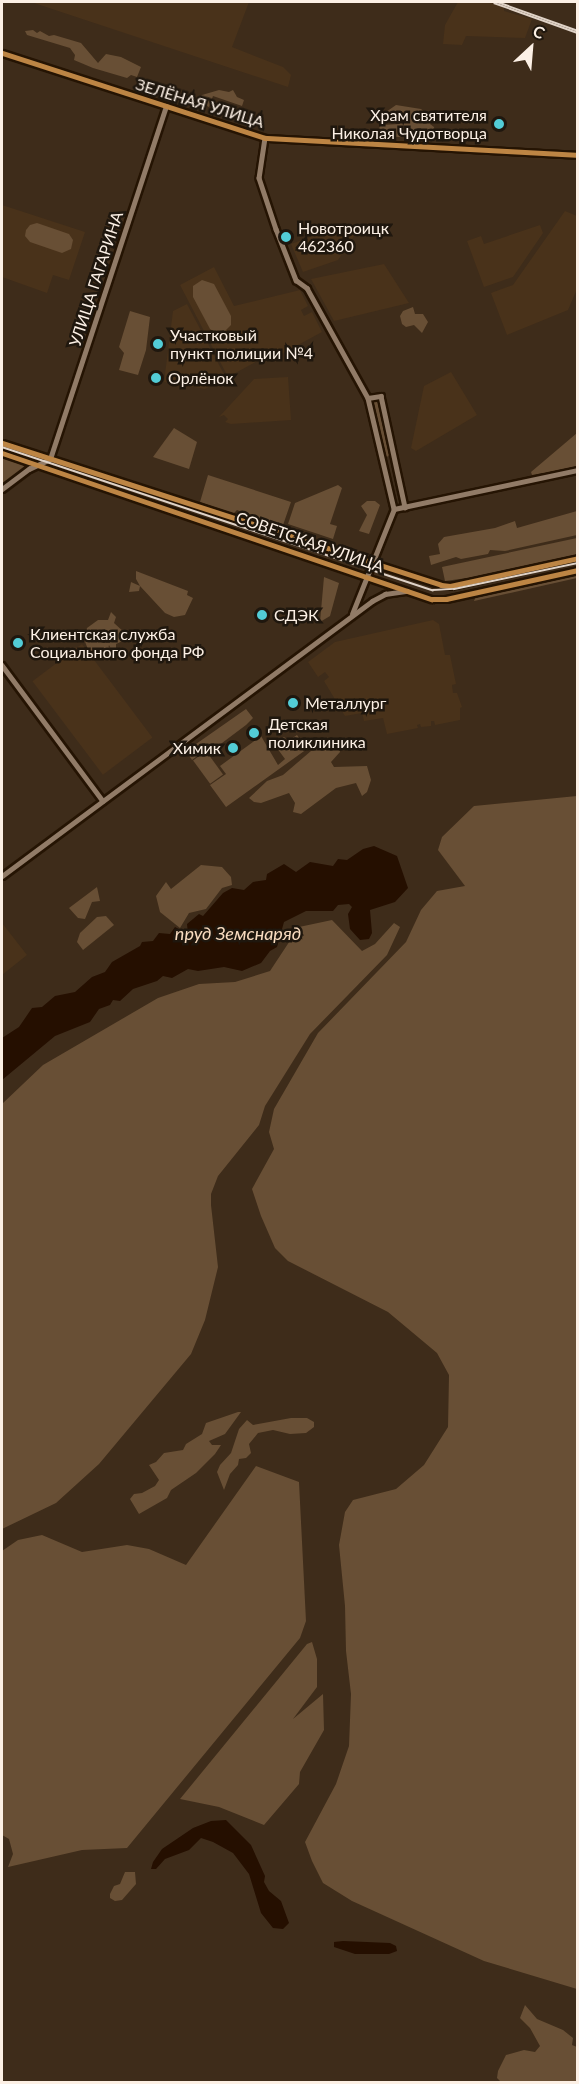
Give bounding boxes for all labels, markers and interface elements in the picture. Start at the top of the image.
north arrow [501,18,561,78]
text: С [530,21,548,42]
street label: ЗЕЛЁНАЯ УЛИЦА [133,74,267,132]
place label: Храм святителя Николая Чудотворца [332,105,487,143]
marker: Храм святителя Николая Чудотворца [492,117,506,131]
street label: УЛИЦА ГАГАРИНА [65,209,127,349]
place label: Новотроицк 462360 [298,218,389,256]
marker: Новотроицк 462360 [279,230,293,244]
place label: Участковый пункт полиции №4 [170,325,313,363]
marker: Участковый пункт полиции №4 [151,337,165,351]
place label: Орлёнок [168,368,234,388]
marker: Орлёнок [149,371,163,385]
street label: СОВЕТСКАЯ УЛИЦА [234,508,386,576]
place label: СДЭК [274,605,319,625]
marker: СДЭК [255,608,269,622]
place label: Клиентская служба Социального фонда РФ [30,624,204,662]
marker: Клиентская служба Социального фонда РФ [11,636,25,650]
place label: Металлург [305,693,386,713]
marker: Металлург [286,696,300,710]
place label: Детская поликлиника [268,714,366,752]
marker: Детская поликлиника [245,724,263,742]
place label: Химик [173,738,221,758]
marker: Химик [226,741,240,755]
water label: пруд Земснаряд [175,922,301,944]

